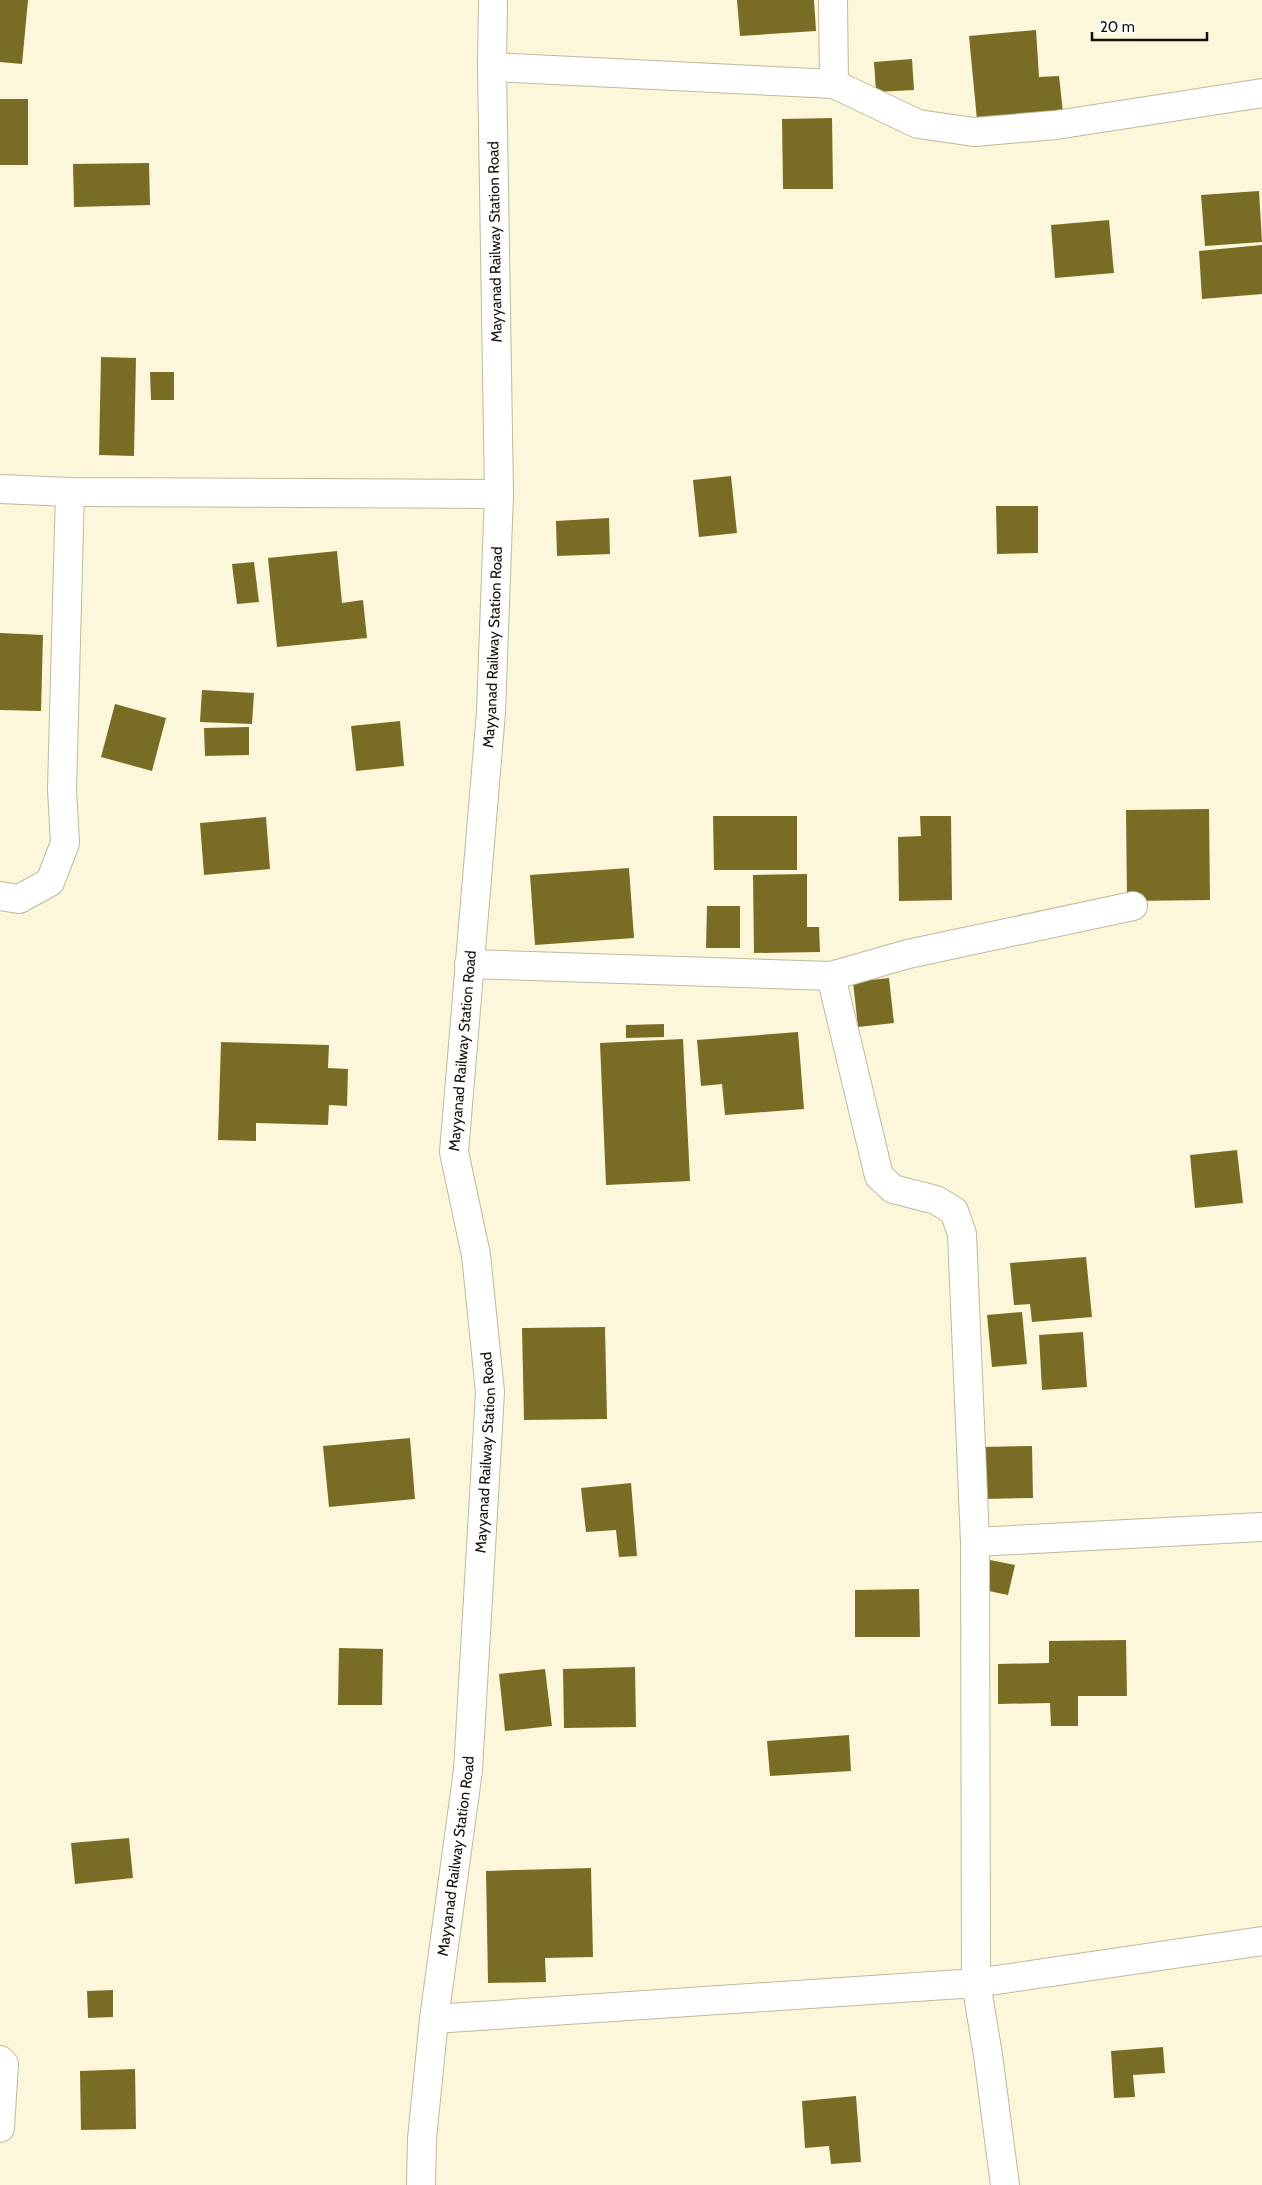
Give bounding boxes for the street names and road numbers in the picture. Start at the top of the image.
street label: Mayyanad Railway Station Road [484,141,506,343]
street label: Mayyanad Railway Station Road [479,546,506,749]
street label: Mayyanad Railway Station Road [445,950,480,1152]
street label: Mayyanad Railway Station Road [472,1351,499,1554]
street label: Mayyanad Railway Station Road [434,1756,478,1957]

